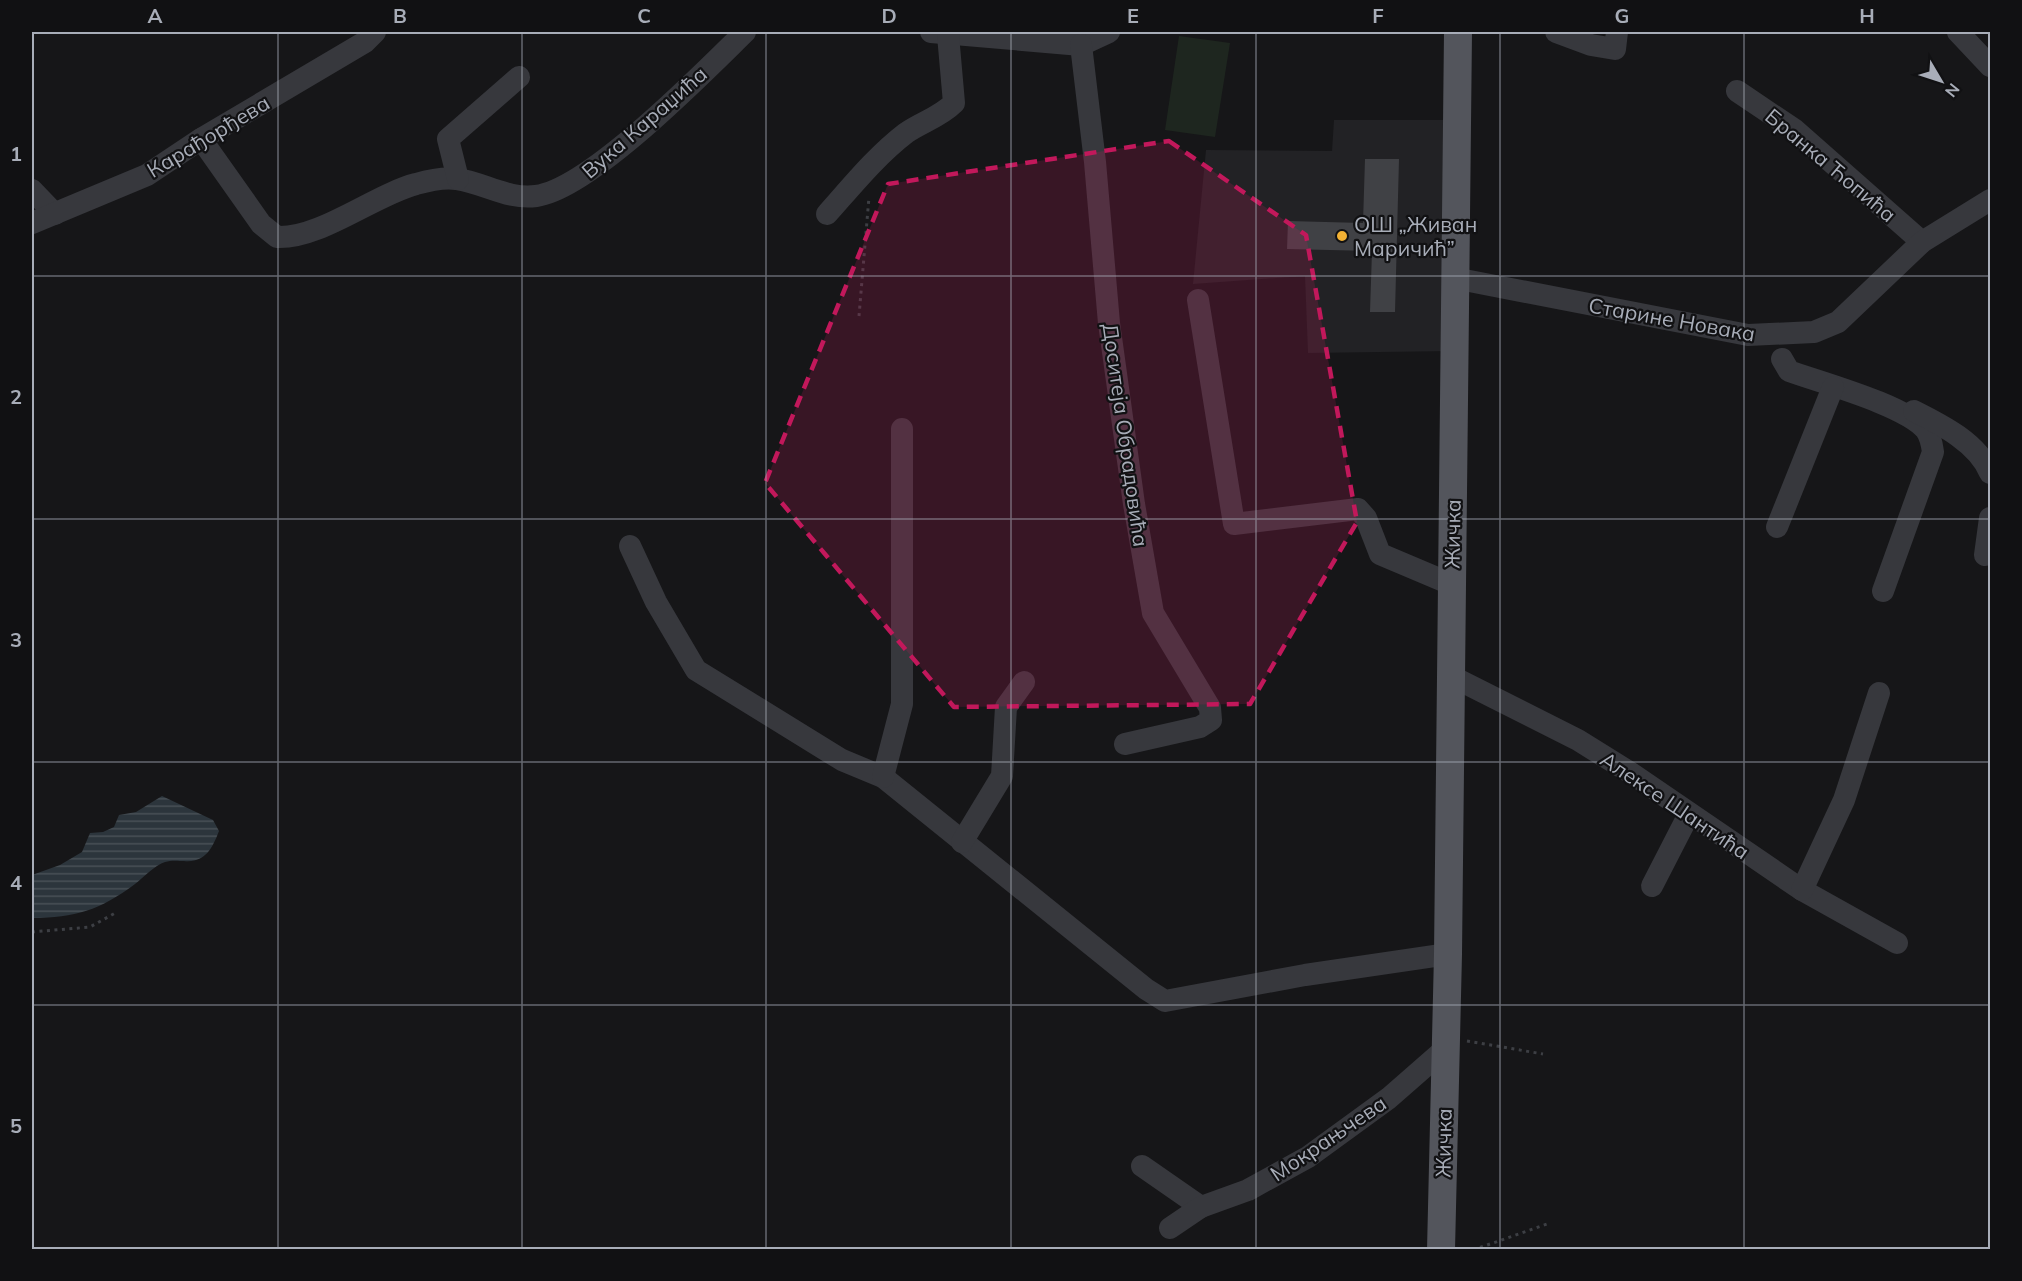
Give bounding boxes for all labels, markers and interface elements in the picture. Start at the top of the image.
text: A [148,3,163,28]
text: B [393,3,407,28]
text: C [637,3,651,28]
text: D [881,3,897,28]
text: E [1127,3,1139,28]
text: F [1372,3,1384,28]
text: G [1615,3,1629,28]
text: H [1859,3,1875,28]
north arrow [1911,51,1971,111]
street label: Вука Караџића [576,60,712,184]
text: N [1941,79,1964,101]
street label: Карађорђева [142,89,274,183]
street label: Бранка Ћопића [1760,103,1902,227]
text: 1 [10,141,22,166]
place label: ОШ „Живан Маричић” [1354,211,1477,261]
marker: ОШ „Живан Маричић” [1335,229,1349,243]
street label: Старине Новака [1587,292,1757,346]
street label: Доситеја Обрадовића [1097,322,1155,548]
text: 2 [10,384,22,409]
street label: Жичка [1438,499,1466,569]
text: 3 [10,627,22,652]
street label: Алексе Шантића [1596,746,1754,864]
text: 4 [10,870,22,895]
street label: Мокрањчева [1265,1090,1391,1186]
street label: Жичка [1429,1108,1457,1178]
text: 5 [10,1113,22,1138]

